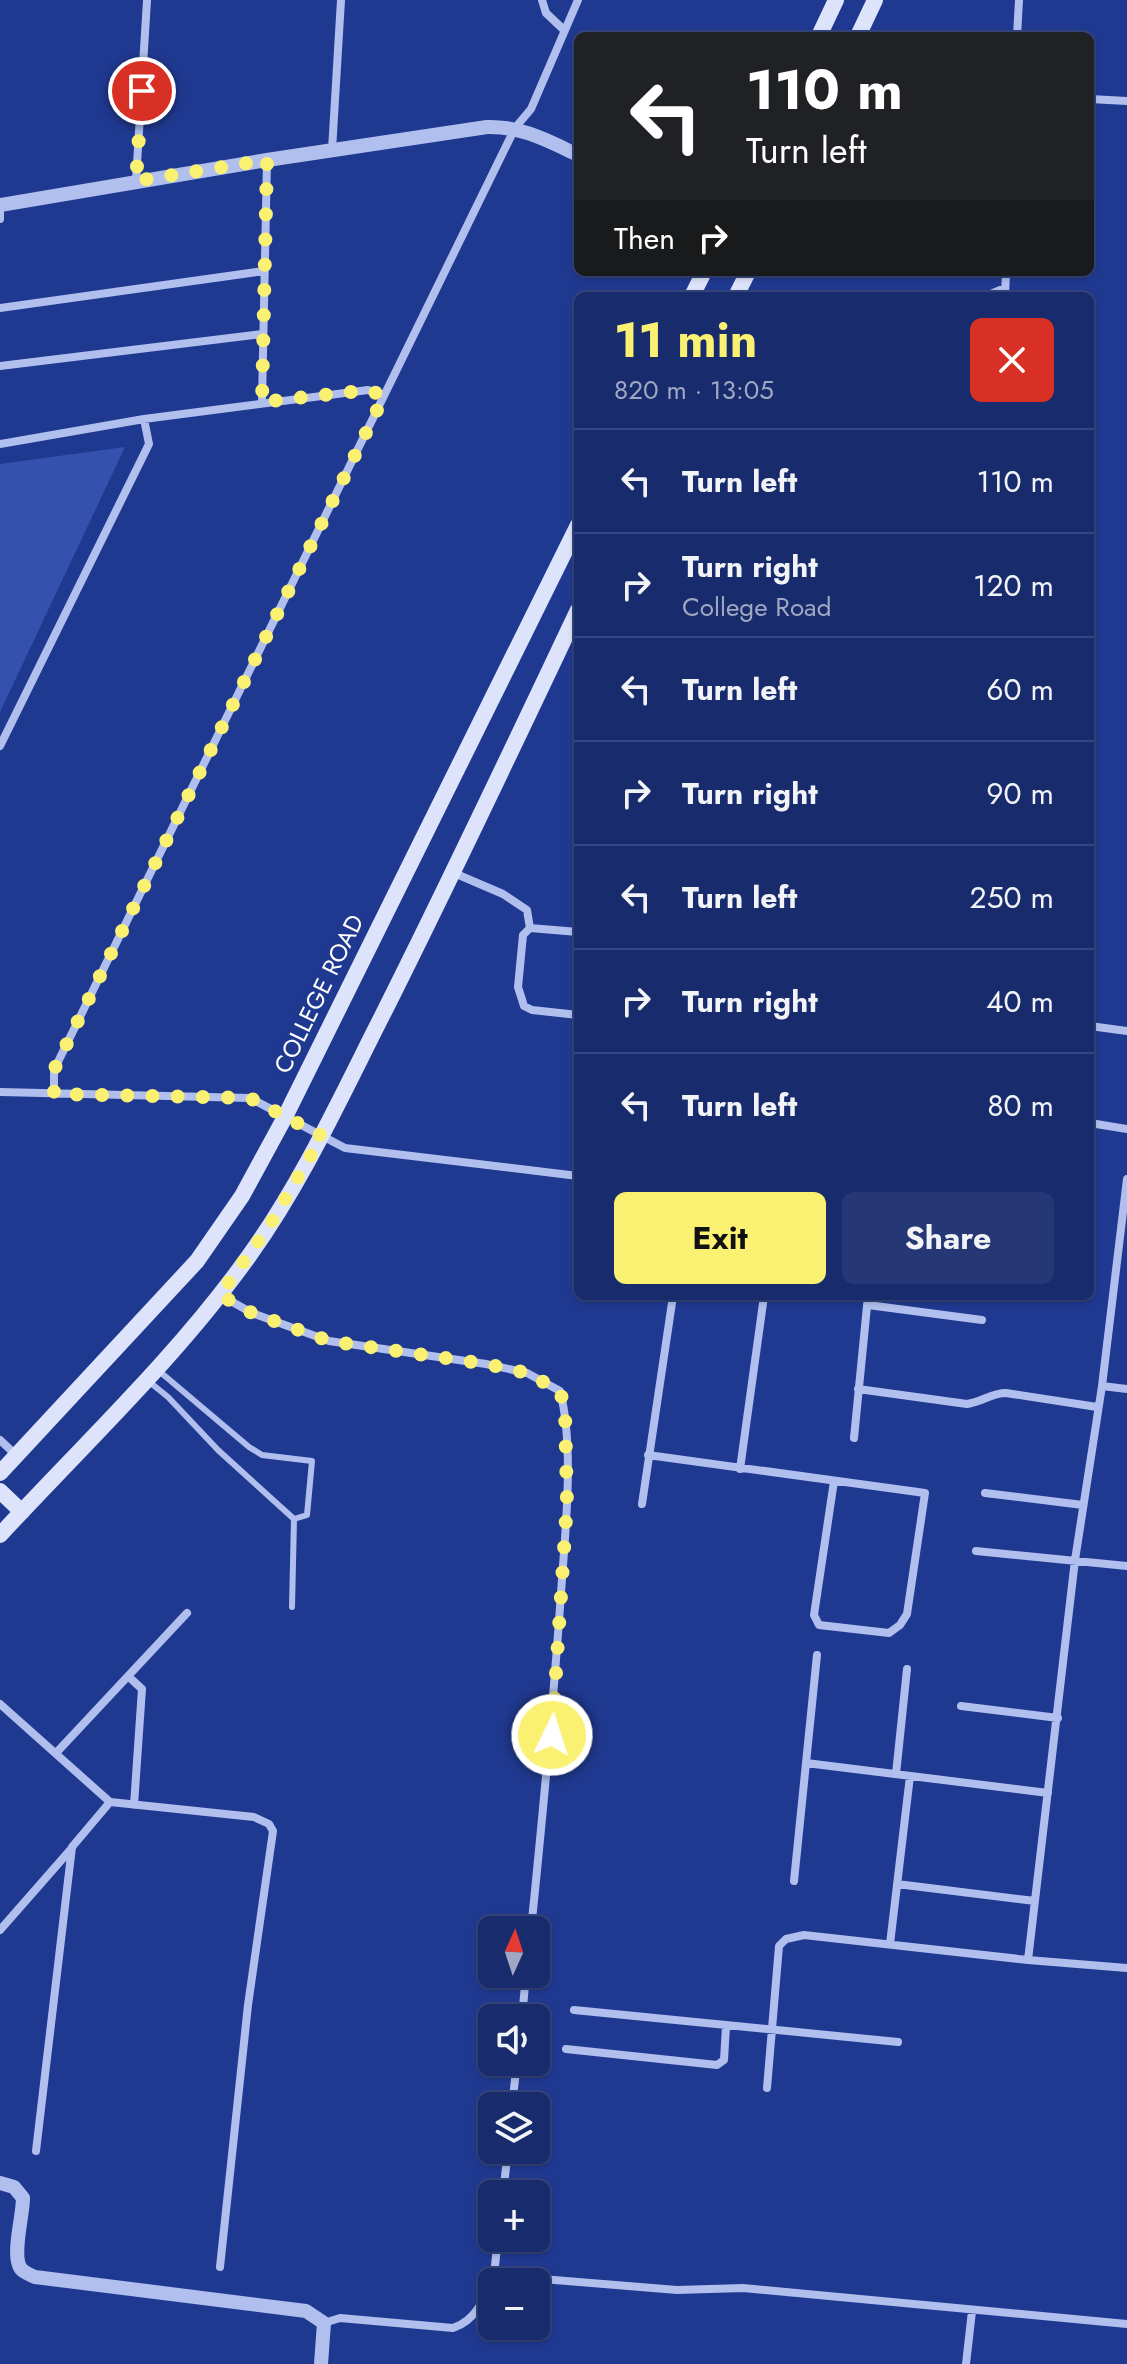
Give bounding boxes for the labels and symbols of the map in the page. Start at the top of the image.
pin [108,57,176,125]
street label: COLLEGE ROAD [265,908,372,1079]
position arrow [510,1693,594,1777]
north arrow [478,1916,550,1988]

